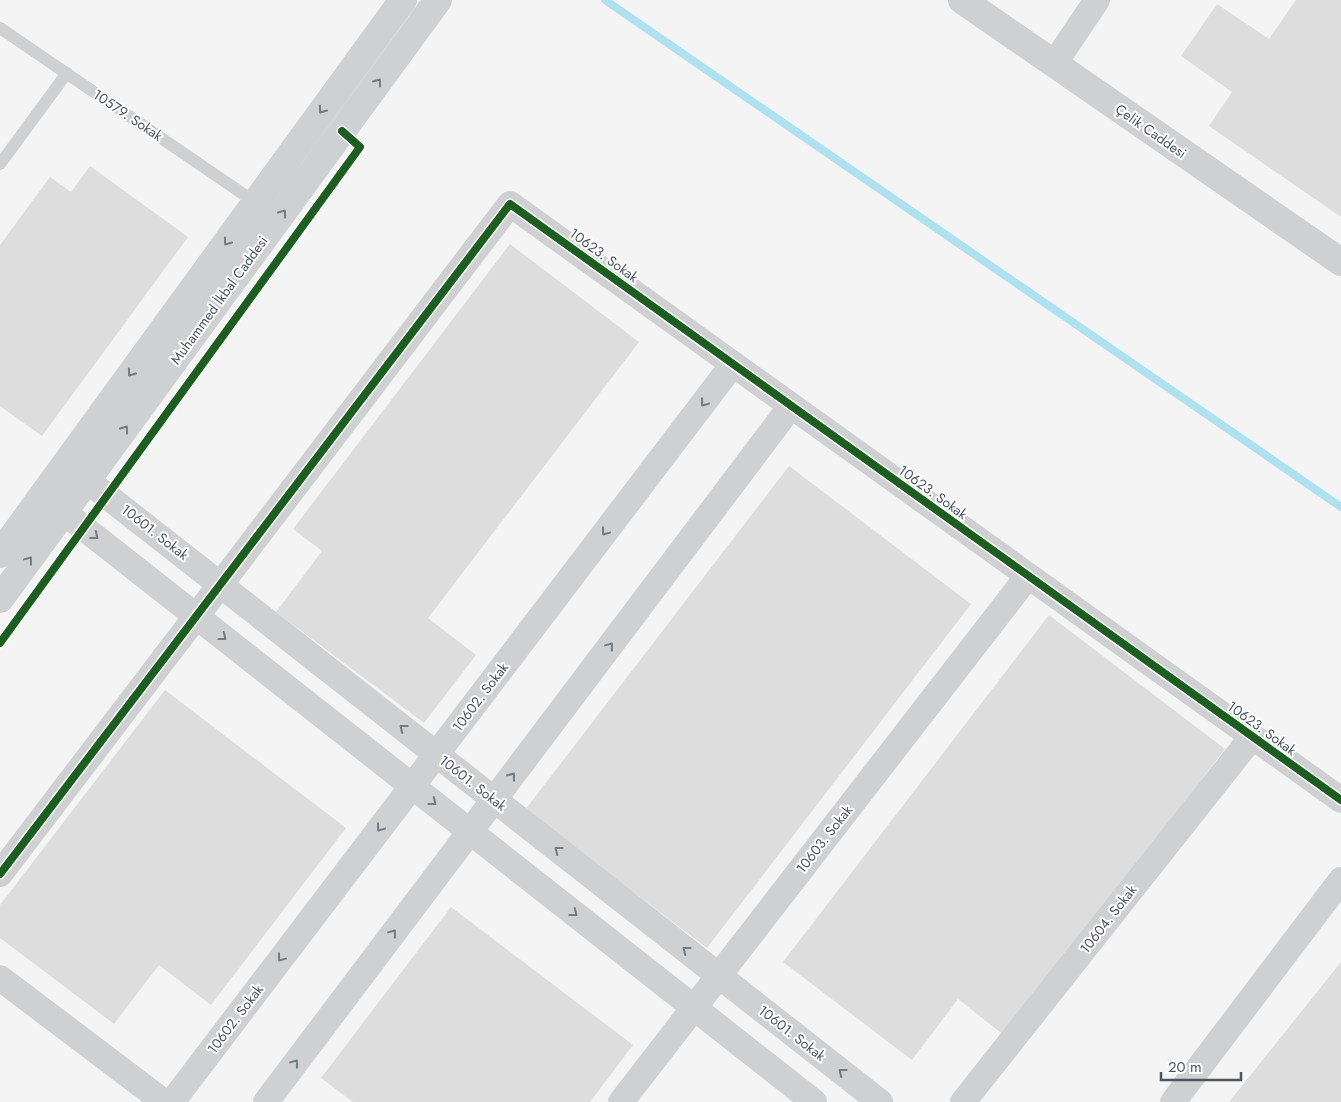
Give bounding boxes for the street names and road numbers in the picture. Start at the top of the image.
street label: 10579. Sokak [89,84,167,146]
street label: Çelik Caddesi [1111,99,1191,163]
street label: 10623. Sokak [565,223,643,287]
street label: Muhammed İkbal Caddesi [165,232,273,368]
street label: 10623. Sokak [894,460,972,524]
street label: 10601. Sokak [117,499,193,565]
street label: 10602. Sokak [447,658,513,736]
street label: 10623. Sokak [1223,696,1301,760]
street label: 10601. Sokak [435,750,511,816]
street label: 10603. Sokak [791,800,857,877]
street label: 10604. Sokak [1075,880,1142,958]
street label: 10602. Sokak [202,980,268,1058]
street label: 10601. Sokak [754,1000,830,1066]

